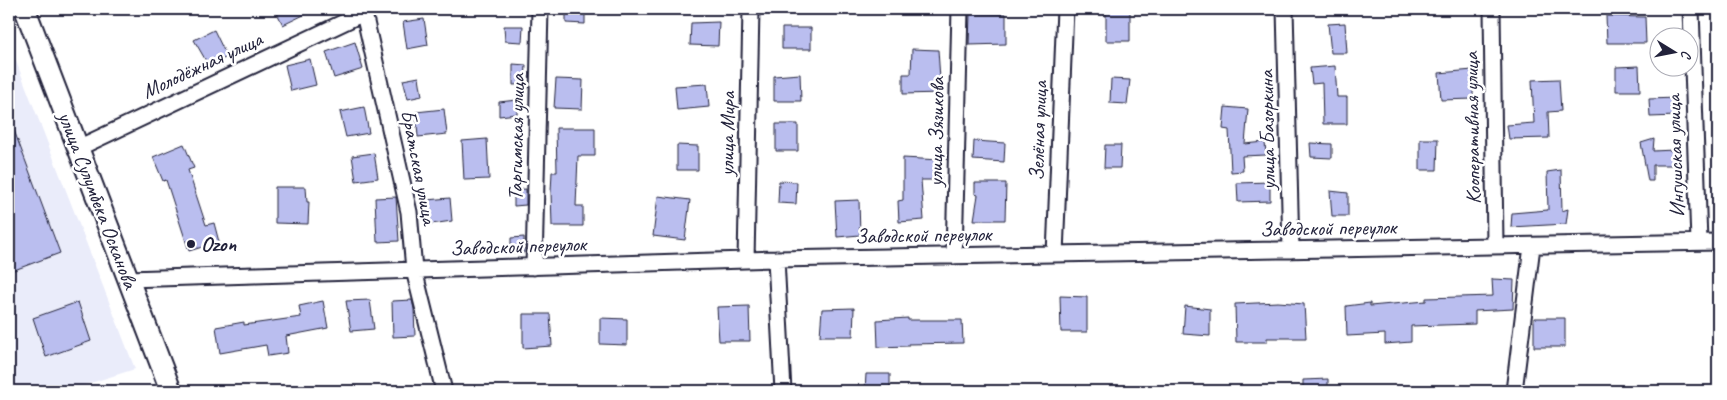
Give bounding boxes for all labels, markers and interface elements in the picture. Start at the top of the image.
street label: Молодёжная улица [138,25,268,104]
north arrow [1650,28,1700,78]
text: С [1677,49,1695,61]
street label: Кооперативная улица [1458,50,1486,204]
street label: улица Базоркина [1253,68,1281,192]
street label: Таргимская улица [502,72,530,201]
street label: улица Зязикова [922,75,950,189]
street label: Зелёная улица [1023,79,1053,181]
street label: улица Мира [713,90,741,178]
street label: Ингушская улица [1660,92,1690,218]
street label: улица Сулумбека Осканова [52,106,144,294]
street label: Братская улица [395,107,443,229]
street label: Заводской переулок [1260,214,1399,242]
street label: Заводской переулок [855,221,994,249]
place label: Ozon [201,231,236,257]
street label: Заводской переулок [450,231,589,261]
marker: Ozon [185,238,197,250]

